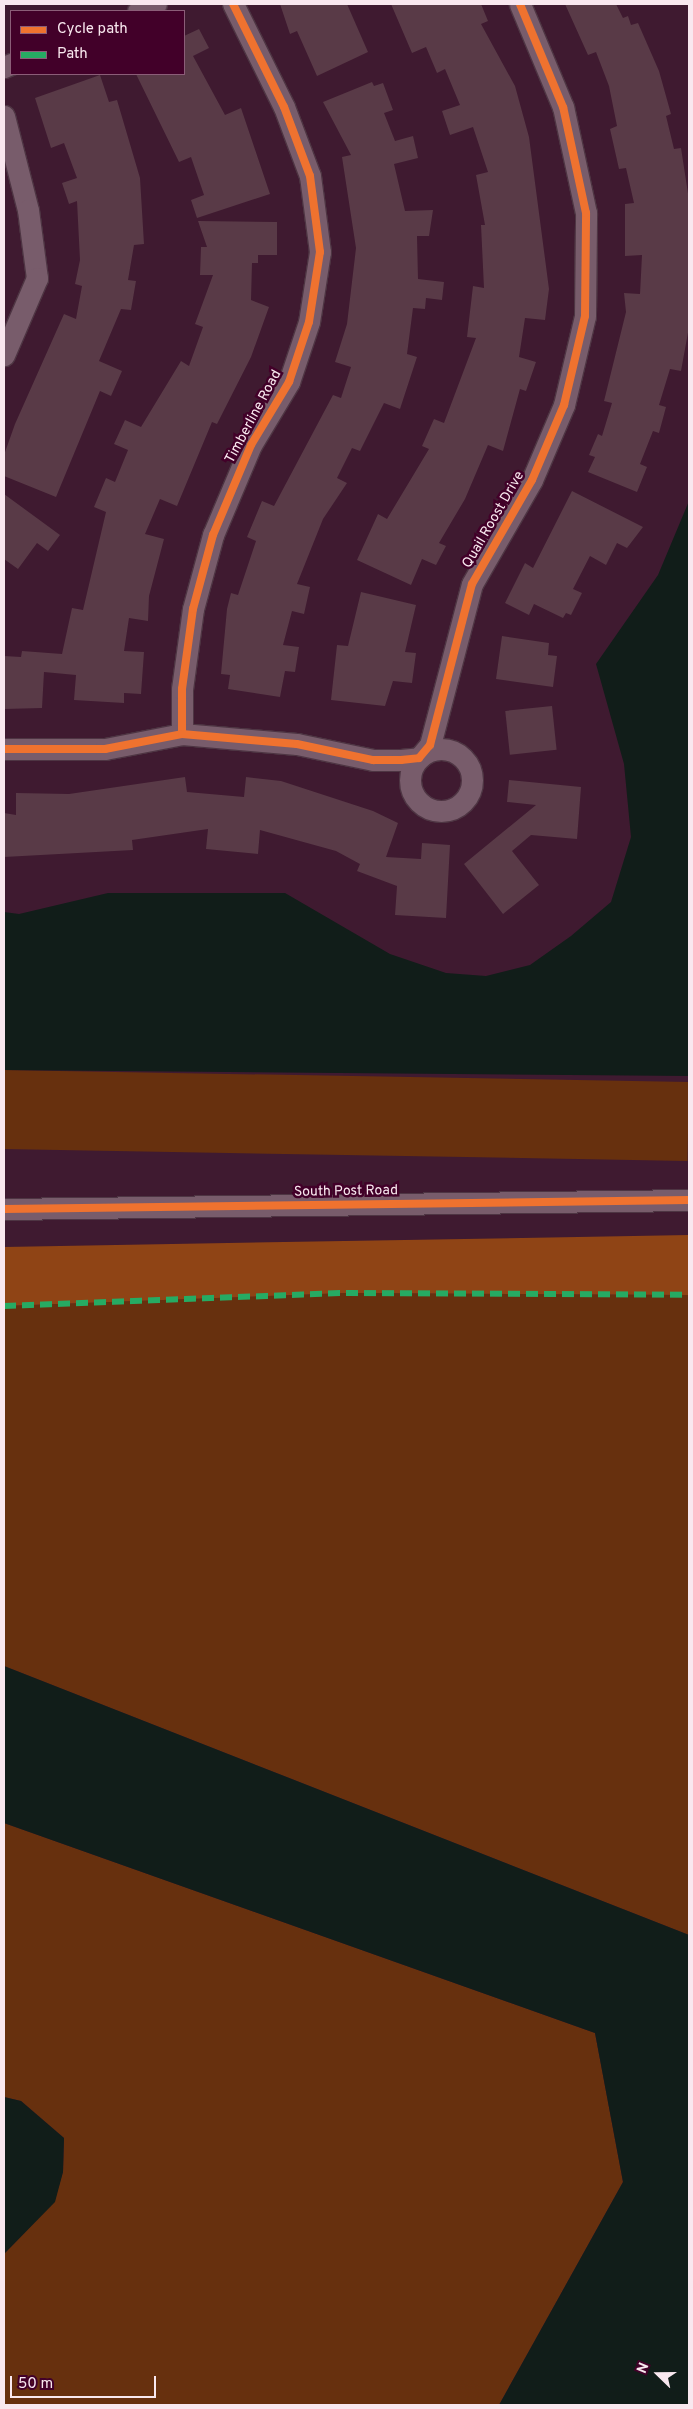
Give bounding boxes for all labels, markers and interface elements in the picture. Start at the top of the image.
legend [10,10,185,75]
text: Cycle path [57,20,128,39]
text: Path [57,45,88,64]
street label: Timberline Road [222,367,286,467]
street label: Quail Roost Drive [459,469,529,571]
street label: South Post Road [294,1183,398,1201]
north arrow [633,2349,683,2399]
text: N [634,2360,653,2376]
scale bar [12,2366,159,2398]
text: 50 m [18,2375,53,2394]

